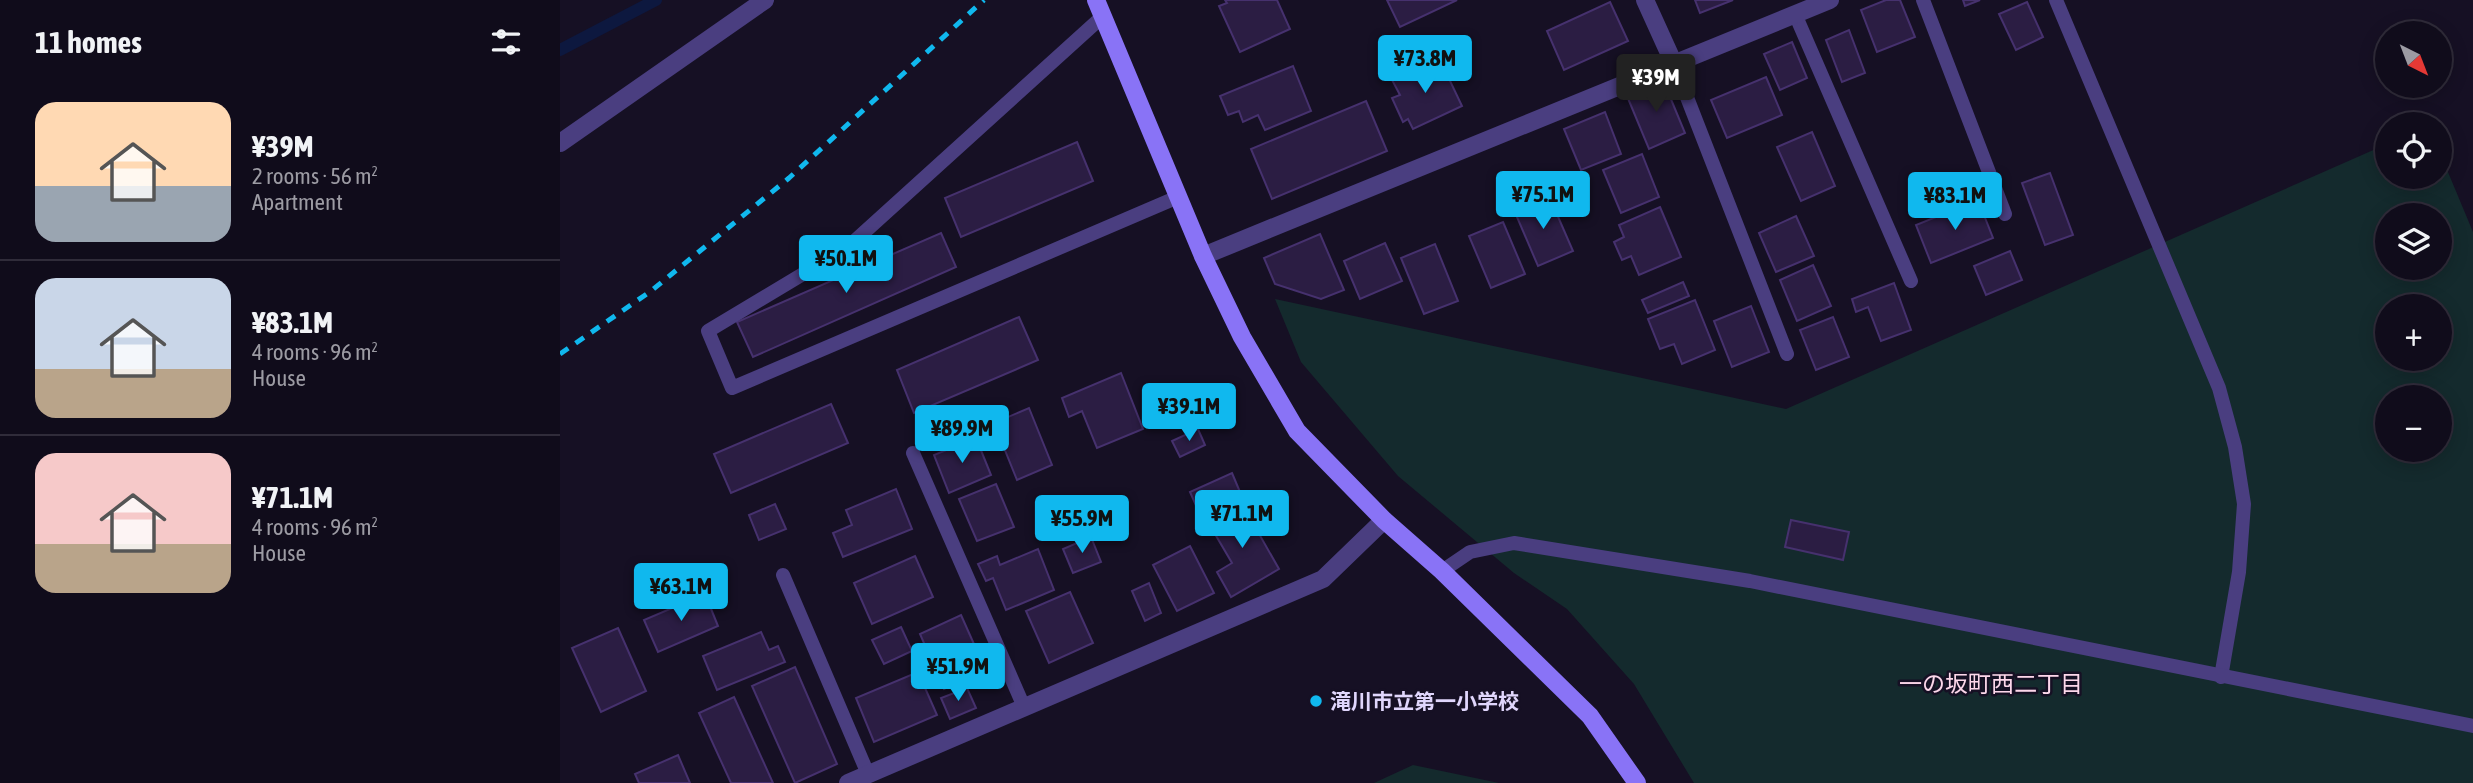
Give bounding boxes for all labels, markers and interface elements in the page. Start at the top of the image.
north arrow [2375,21,2452,98]
map controls [2375,21,2452,462]
icon: filters [487,23,525,61]
text: 11 homes [35,25,142,59]
pin: ¥73.8M [1368,36,1482,95]
text: ¥73.8M [1394,45,1456,71]
pin: ¥39M [1615,54,1697,114]
text: ¥39M [1632,64,1680,90]
button: locate [2375,112,2452,189]
text: ¥39M [252,129,314,163]
icon: home [91,130,175,214]
text: 2 rooms · 56 m² [252,163,378,189]
pin: ¥75.1M [1486,172,1600,231]
pin: ¥83.1M [1898,173,2012,232]
text: ¥75.1M [1512,181,1574,207]
text: ¥83.1M [1924,182,1986,208]
text: Apartment [252,189,343,215]
button: layers [2375,203,2452,280]
pin: ¥50.1M [789,236,903,295]
text: ¥50.1M [815,245,877,271]
button: + [2375,294,2452,371]
text: ¥83.1M [252,305,333,339]
icon: home [91,306,175,390]
text: 4 rooms · 96 m² [252,339,378,365]
text: House [252,365,306,391]
pin: ¥39.1M [1132,384,1246,443]
button: − [2375,385,2452,462]
text: ¥39.1M [1158,393,1220,419]
pin: ¥89.9M [905,406,1019,465]
text: ¥89.9M [931,415,993,441]
text: ¥71.1M [252,480,333,514]
icon: home [91,481,175,565]
pin: ¥71.1M [1185,490,1299,550]
pin: ¥55.9M [1025,496,1139,555]
text: ¥71.1M [1211,500,1273,526]
text: ¥55.9M [1051,505,1113,531]
text: 4 rooms · 96 m² [252,514,378,540]
text: House [252,540,306,566]
pin: ¥63.1M [624,564,738,623]
text: ¥63.1M [650,573,712,599]
pin: ¥51.9M [901,644,1015,703]
text: ¥51.9M [927,653,989,679]
district label: 一の坂町西二丁目 [1899,671,2083,697]
place label: 滝川市立第一小学校 [1330,689,1519,713]
marker: 滝川市立第一小学校 [1308,693,1324,709]

